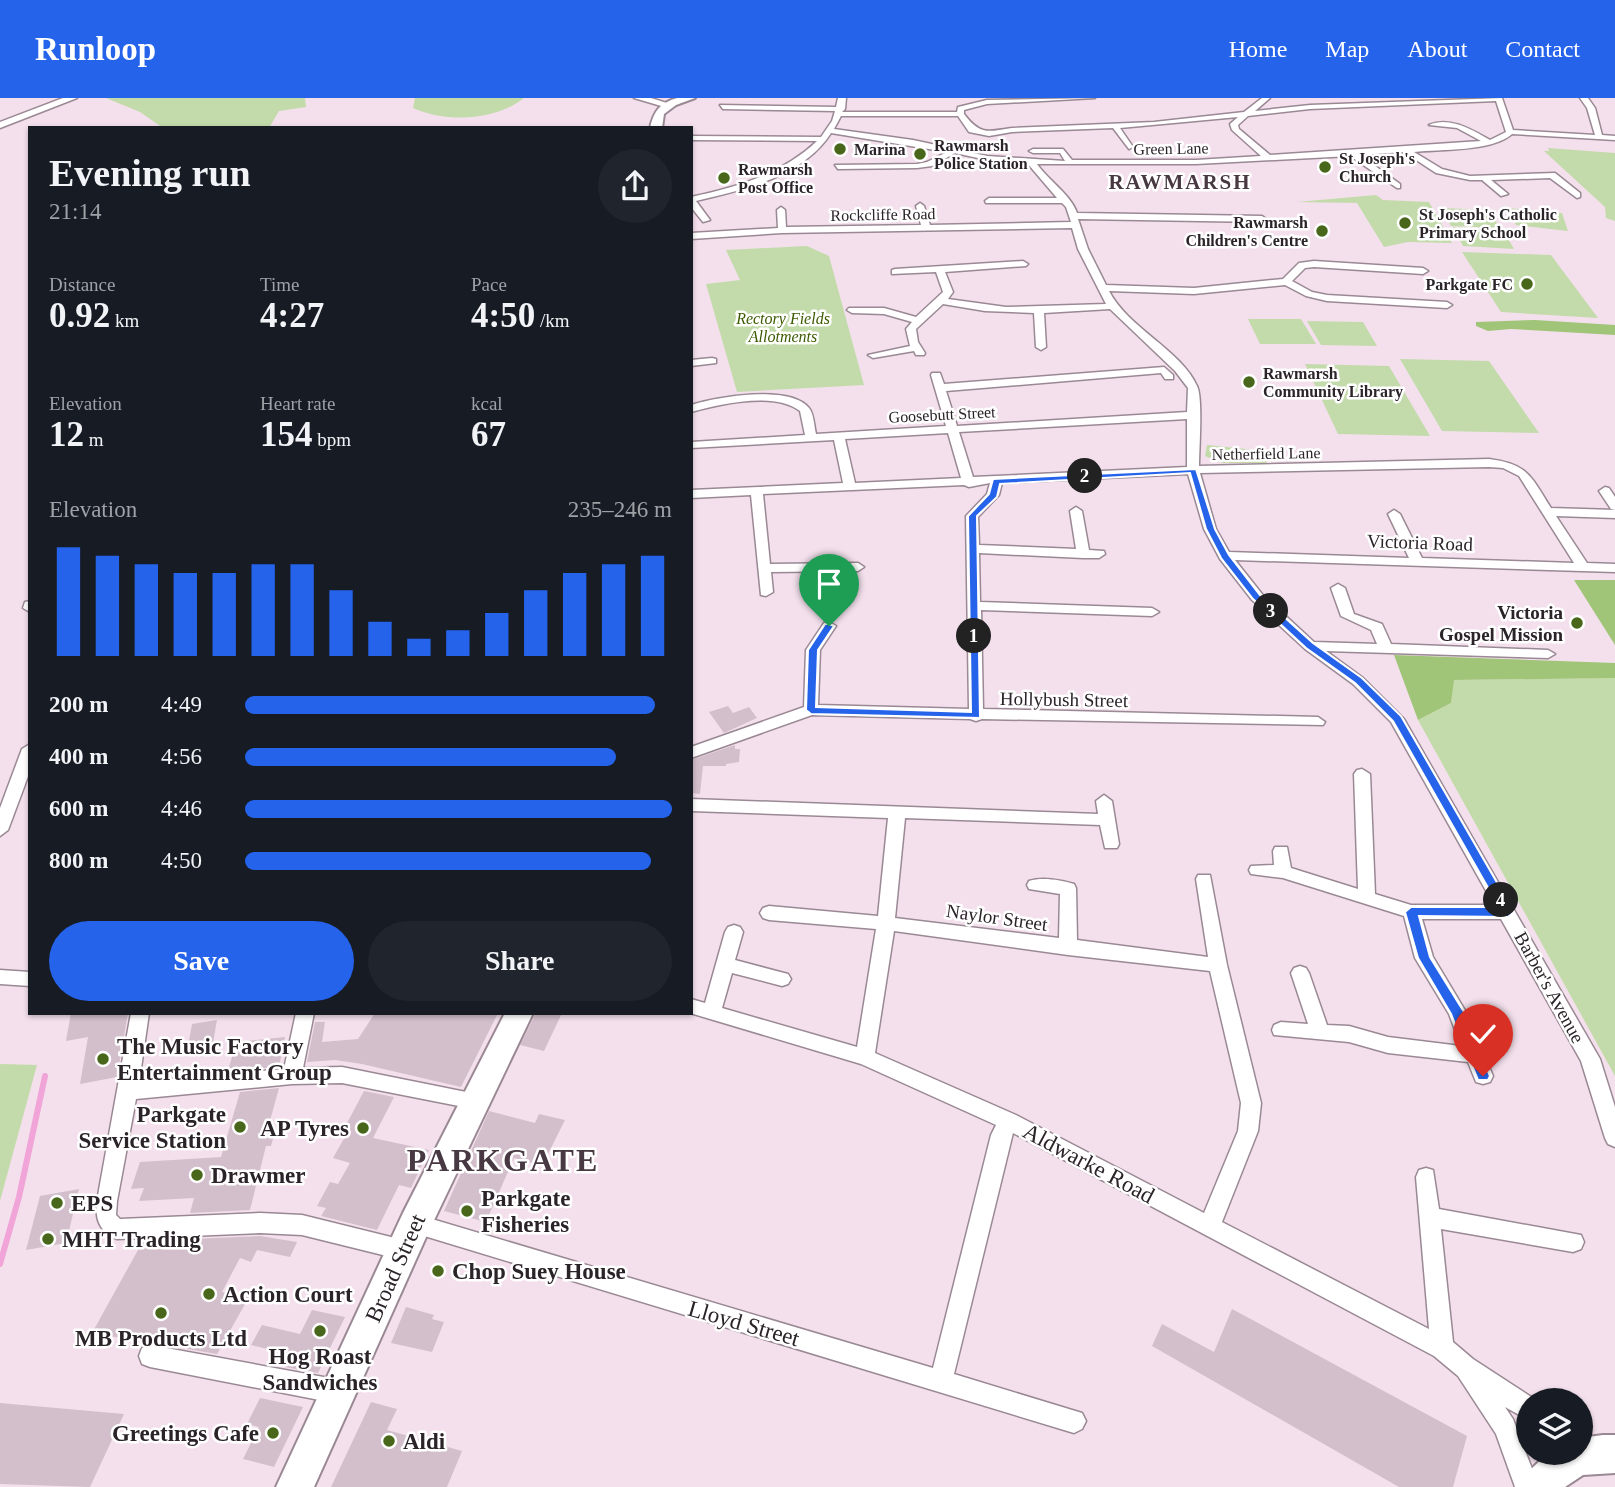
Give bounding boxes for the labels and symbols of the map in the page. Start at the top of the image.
place label: Rawmarsh Police Station [934,137,1028,172]
street label: Green Lane [1133,139,1209,158]
marker: Marina [832,141,848,157]
place label: Marina [854,141,906,158]
marker: Rawmarsh Police Station [912,146,928,162]
place label: St Joseph's Church [1339,150,1415,185]
marker: St Joseph's Church [1317,159,1333,175]
place label: Rawmarsh Post Office [738,161,813,196]
marker: Rawmarsh Post Office [716,170,732,186]
district label: RAWMARSH [1108,170,1252,194]
street label: Rockcliffe Road [830,205,936,224]
place label: St Joseph's Catholic Primary School [1419,206,1557,242]
place label: Rawmarsh Children's Centre [1185,214,1308,249]
marker: St Joseph's Catholic Primary School [1397,215,1413,231]
marker: Rawmarsh Children's Centre [1314,223,1330,239]
place label: Parkgate FC [1425,276,1513,294]
marker: Parkgate FC [1519,276,1535,292]
park label: Rectory Fields Allotments [735,310,830,345]
place label: Rawmarsh Community Library [1263,365,1403,401]
marker: Rawmarsh Community Library [1241,374,1257,390]
street label: Goosebutt Street [888,403,996,426]
street label: Netherfield Lane [1211,444,1321,463]
pin: 2 [1068,458,1102,494]
street label: Victoria Road [1367,530,1474,555]
pin [799,554,859,626]
pin: 3 [1254,594,1288,628]
place label: Victoria Gospel Mission [1439,602,1563,645]
marker: Victoria Gospel Mission [1569,615,1585,631]
pin: 1 [956,618,992,654]
street label: Hollybush Street [1000,688,1129,711]
pin: 4 [1484,882,1518,918]
street label: Naylor Street [945,900,1050,935]
street label: Barber's Avenue [1510,928,1589,1047]
pin [1453,1004,1513,1076]
place label: The Music Factory Entertainment Group [117,1034,332,1085]
marker: The Music Factory Entertainment Group [95,1051,111,1067]
place label: Parkgate Service Station [78,1102,226,1153]
place label: AP Tyres [260,1116,349,1141]
street label: Aldwarke Road [1019,1118,1159,1209]
marker: Parkgate Service Station [232,1119,248,1135]
marker: AP Tyres [355,1120,371,1136]
district label: PARKGATE [407,1142,599,1178]
place label: Drawmer [211,1163,306,1188]
marker: Drawmer [189,1167,205,1183]
place label: Parkgate Fisheries [481,1186,570,1237]
place label: EPS [71,1191,113,1216]
marker: EPS [49,1195,65,1211]
marker: Parkgate Fisheries [459,1203,475,1219]
street label: Broad Street [361,1210,431,1326]
place label: MHT Trading [62,1227,201,1252]
marker: MHT Trading [40,1231,56,1247]
place label: Chop Suey House [452,1259,626,1284]
marker: Chop Suey House [430,1263,446,1279]
place label: Action Court [223,1282,353,1307]
marker: Action Court [201,1286,217,1302]
street label: Lloyd Street [685,1296,803,1351]
marker: MB Products Ltd [153,1305,169,1321]
marker: Hog Roast Sandwiches [312,1323,328,1339]
place label: MB Products Ltd [75,1326,247,1351]
place label: Hog Roast Sandwiches [262,1344,378,1395]
place label: Greetings Cafe [112,1421,259,1446]
marker: Greetings Cafe [265,1425,281,1441]
place label: Aldi [403,1429,446,1454]
marker: Aldi [381,1433,397,1449]

